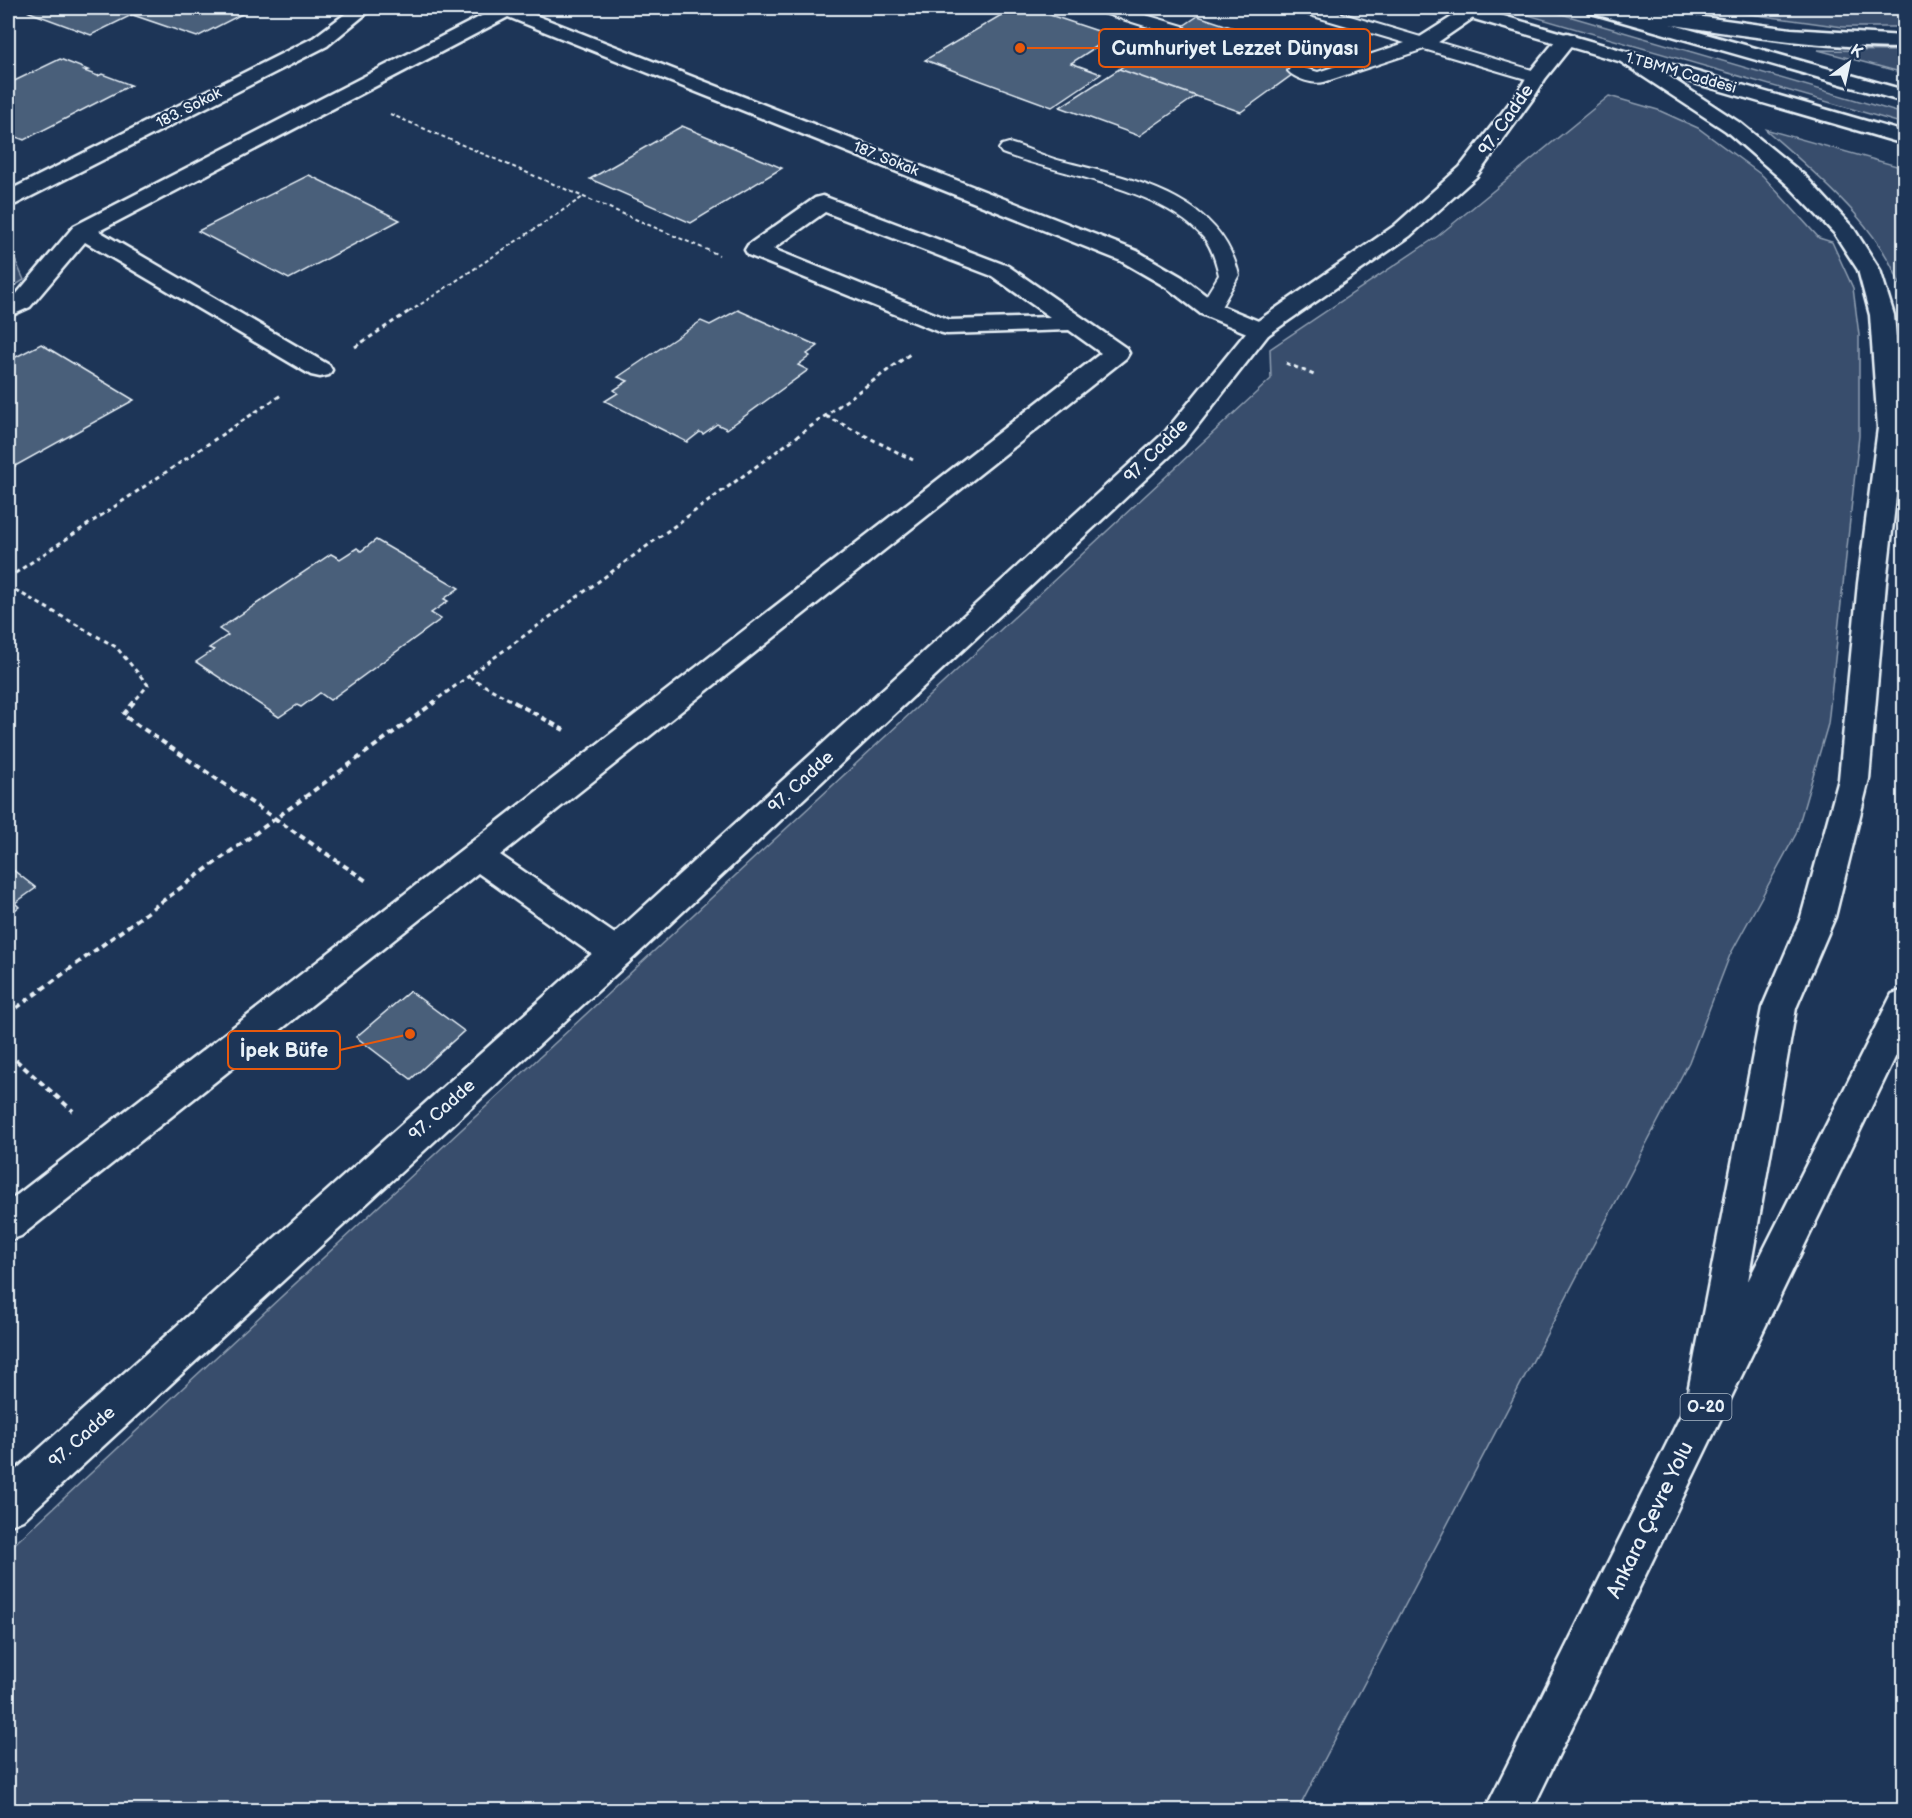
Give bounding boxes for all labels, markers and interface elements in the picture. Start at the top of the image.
callout: Cumhuriyet Lezzet Dünyası [1099,29,1370,67]
north arrow [1819,33,1879,93]
text: Cumhuriyet Lezzet Dünyası [1112,37,1358,61]
text: K [1847,41,1866,63]
street label: 1.TBMM Caddesi [1624,48,1738,98]
street label: 97. Cadde [1474,80,1538,160]
street label: 183. Sokak [153,83,226,133]
street label: 187. Sokak [850,137,922,181]
street label: 97. Cadde [1120,414,1193,487]
street label: 97. Cadde [764,746,838,818]
callout: İpek Büfe [228,1031,340,1069]
text: İpek Büfe [240,1037,328,1063]
street label: 97. Cadde [405,1075,480,1145]
road number: O-20 [1680,1394,1732,1420]
street label: 97. Cadde [45,1402,120,1472]
street label: Ankara Çevre Yolu [1601,1438,1699,1602]

